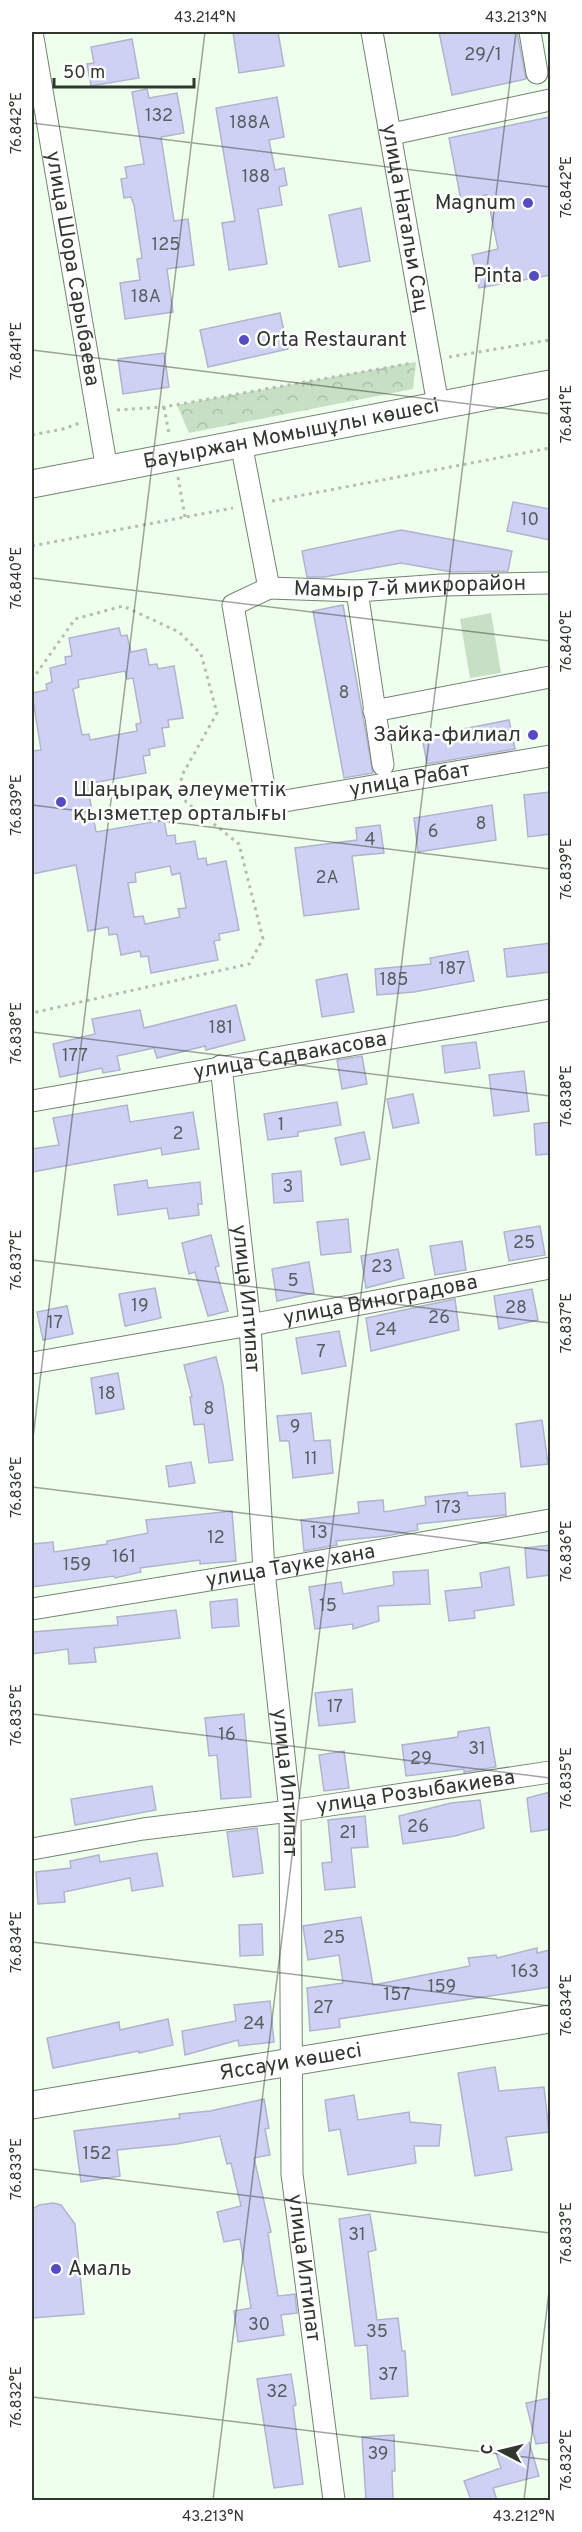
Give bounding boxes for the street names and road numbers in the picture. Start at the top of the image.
street label: улица Натальи Сац [375,122,435,314]
street label: улица Шора Сарыбаева [39,149,106,388]
street label: Бауыржан Момышұлы көшесі [141,392,441,476]
street label: Мамыр 7-й микрорайон [293,570,526,605]
street label: улица Рабат [347,756,472,803]
street label: улица Садвакасова [191,1025,389,1086]
street label: улица Илтипат [225,1223,266,1373]
street label: улица Виноградова [281,1269,480,1332]
street label: улица Тауке хана [204,1538,377,1594]
street label: улица Илтипат [266,1708,304,1857]
street label: улица Розыбакиева [315,1764,517,1820]
street label: Яссауи көшесі [217,2037,364,2087]
street label: улица Илтипат [281,2192,327,2343]

